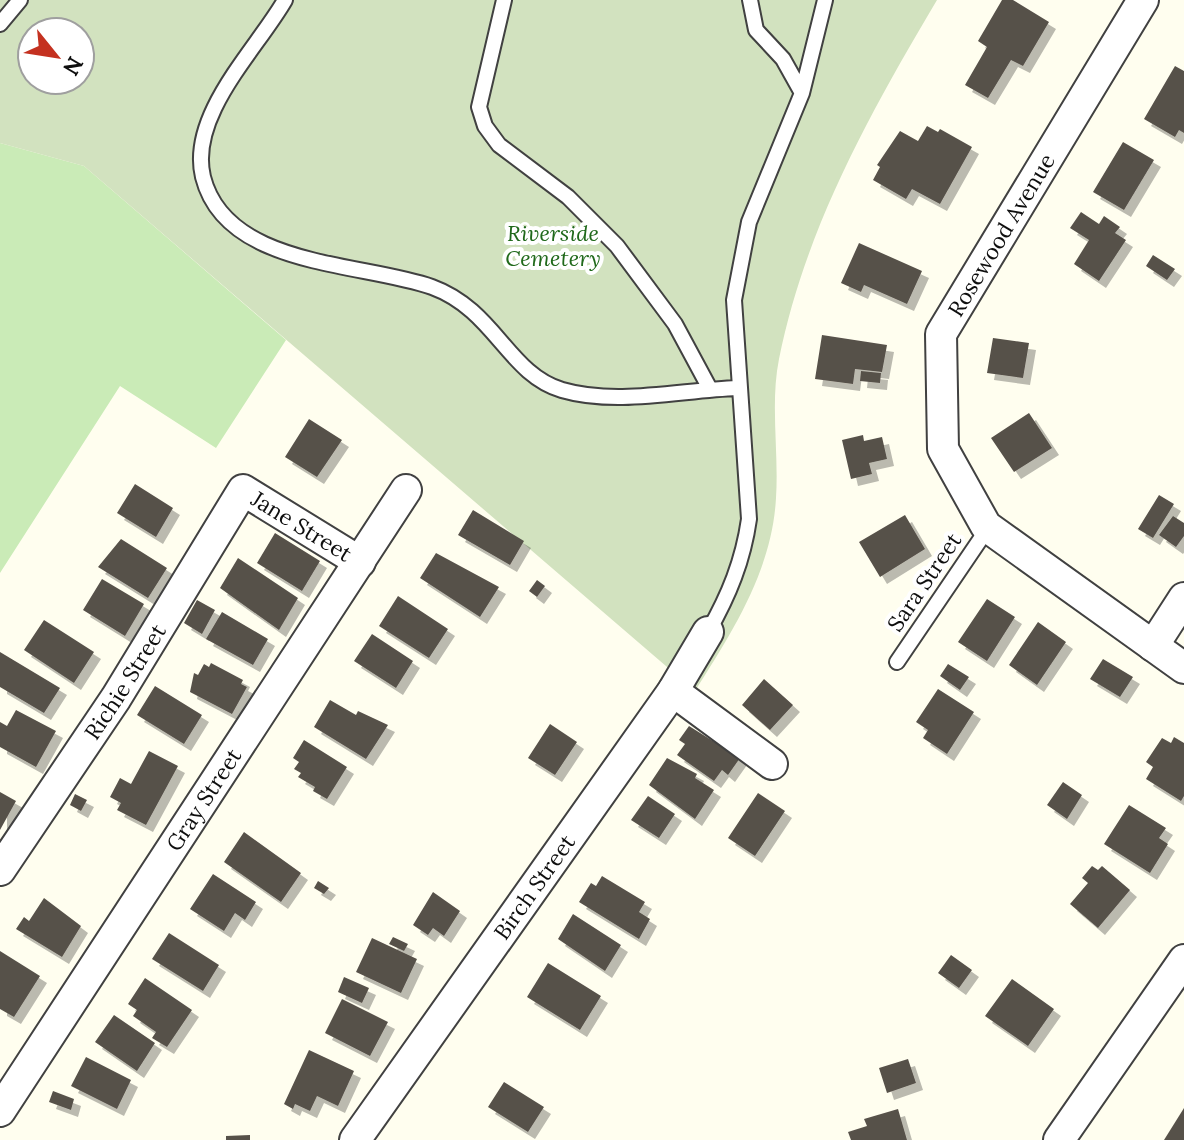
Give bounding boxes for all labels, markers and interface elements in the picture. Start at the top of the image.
north arrow [16,16,96,96]
text: N [57,52,90,80]
street label: Rosewood Avenue [941,148,1061,322]
park label: Riverside Cemetery [505,219,601,272]
street label: Jane Street [245,484,357,568]
street label: Sara Street [881,527,967,637]
street label: Richie Street [78,618,172,745]
street label: Gray Street [160,743,248,856]
street label: Birch Street [487,829,581,945]

